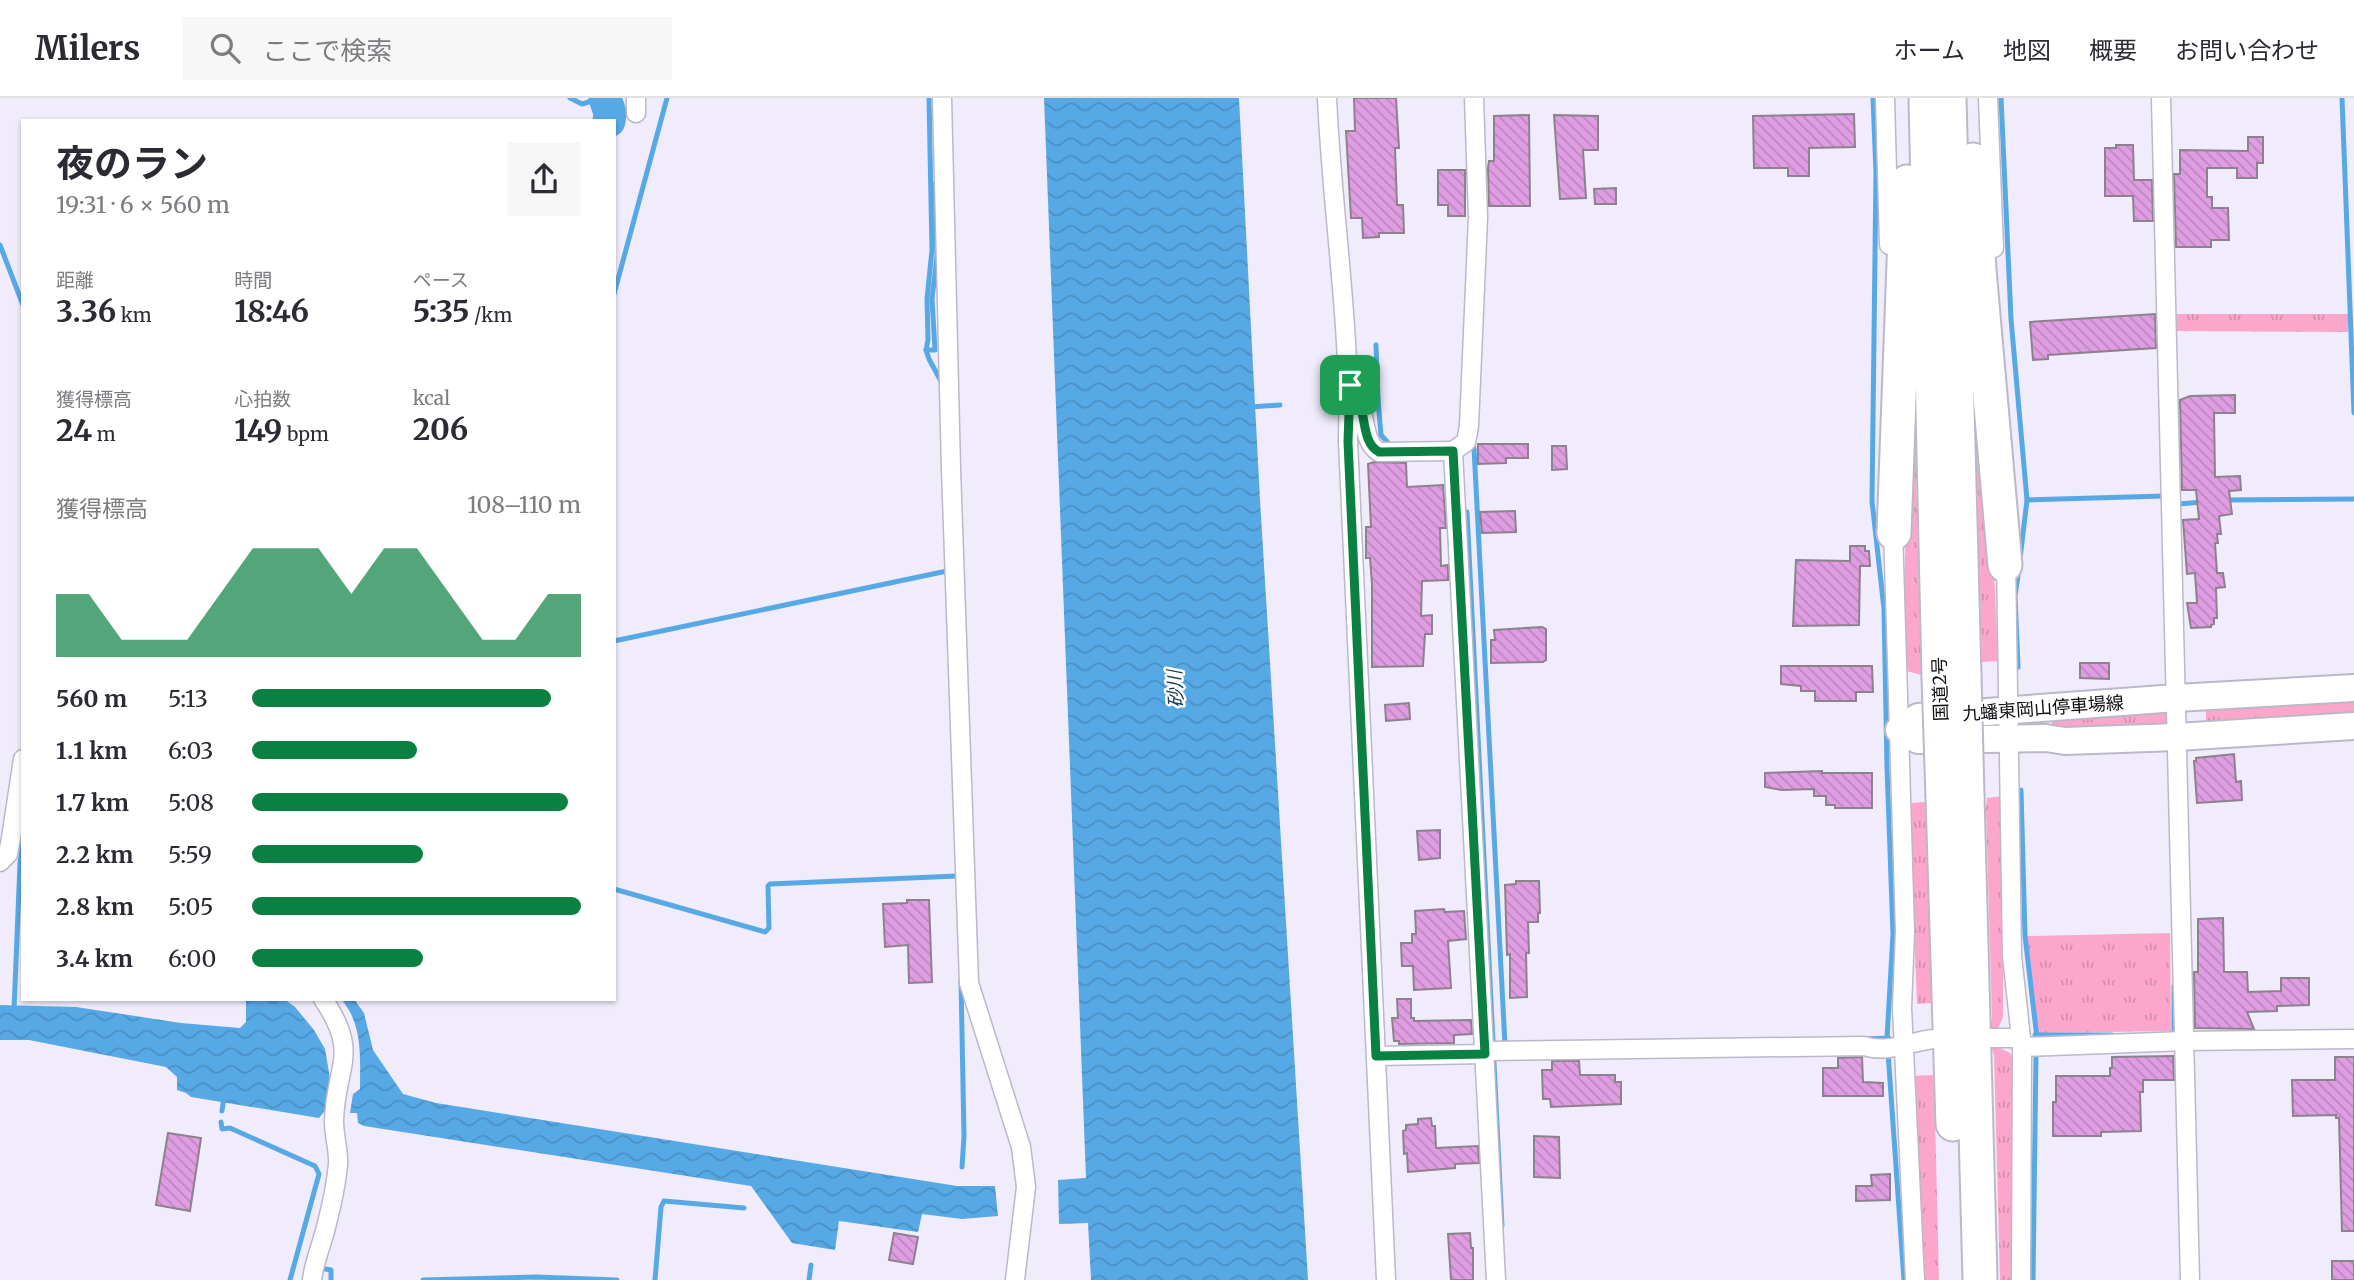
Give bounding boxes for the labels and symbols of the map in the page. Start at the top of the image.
pin [1320,355,1380,415]
street label: 国道2号 [1927,656,1953,722]
water label: 砂川 [1162,667,1188,709]
street label: 九蟠東岡山停車場線 [1961,691,2125,725]

